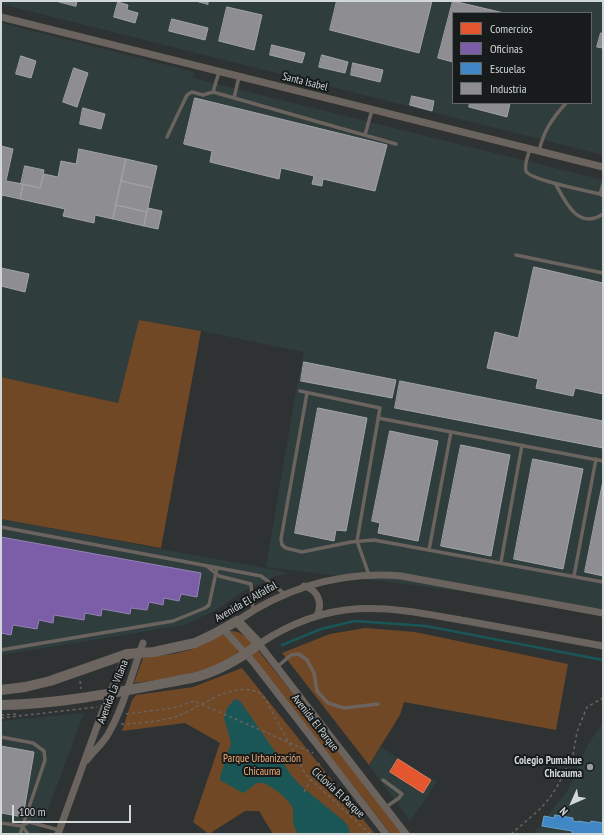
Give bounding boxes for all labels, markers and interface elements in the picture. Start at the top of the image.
legend [452,12,592,104]
text: Comercios [490,21,533,36]
text: Oficinas [490,41,523,56]
text: Escuelas [490,61,525,76]
street label: Santa Isabel [281,70,329,94]
text: Industria [490,81,527,96]
street label: Avenida El Alfalfal [213,579,279,625]
street label: Avenida La Vilana [95,658,131,726]
street label: Avenida El Parque [289,692,341,754]
park label: Parque Urbanización Chicauma [223,752,301,778]
place label: Colegio Pumahue Chicauma [514,754,582,780]
marker: Colegio Pumahue Chicauma [585,762,595,772]
street label: Ciclovía El Parque [309,765,367,821]
north arrow [552,783,592,823]
scale bar [14,797,133,823]
text: 100 m [19,804,46,819]
text: N [556,804,571,819]

